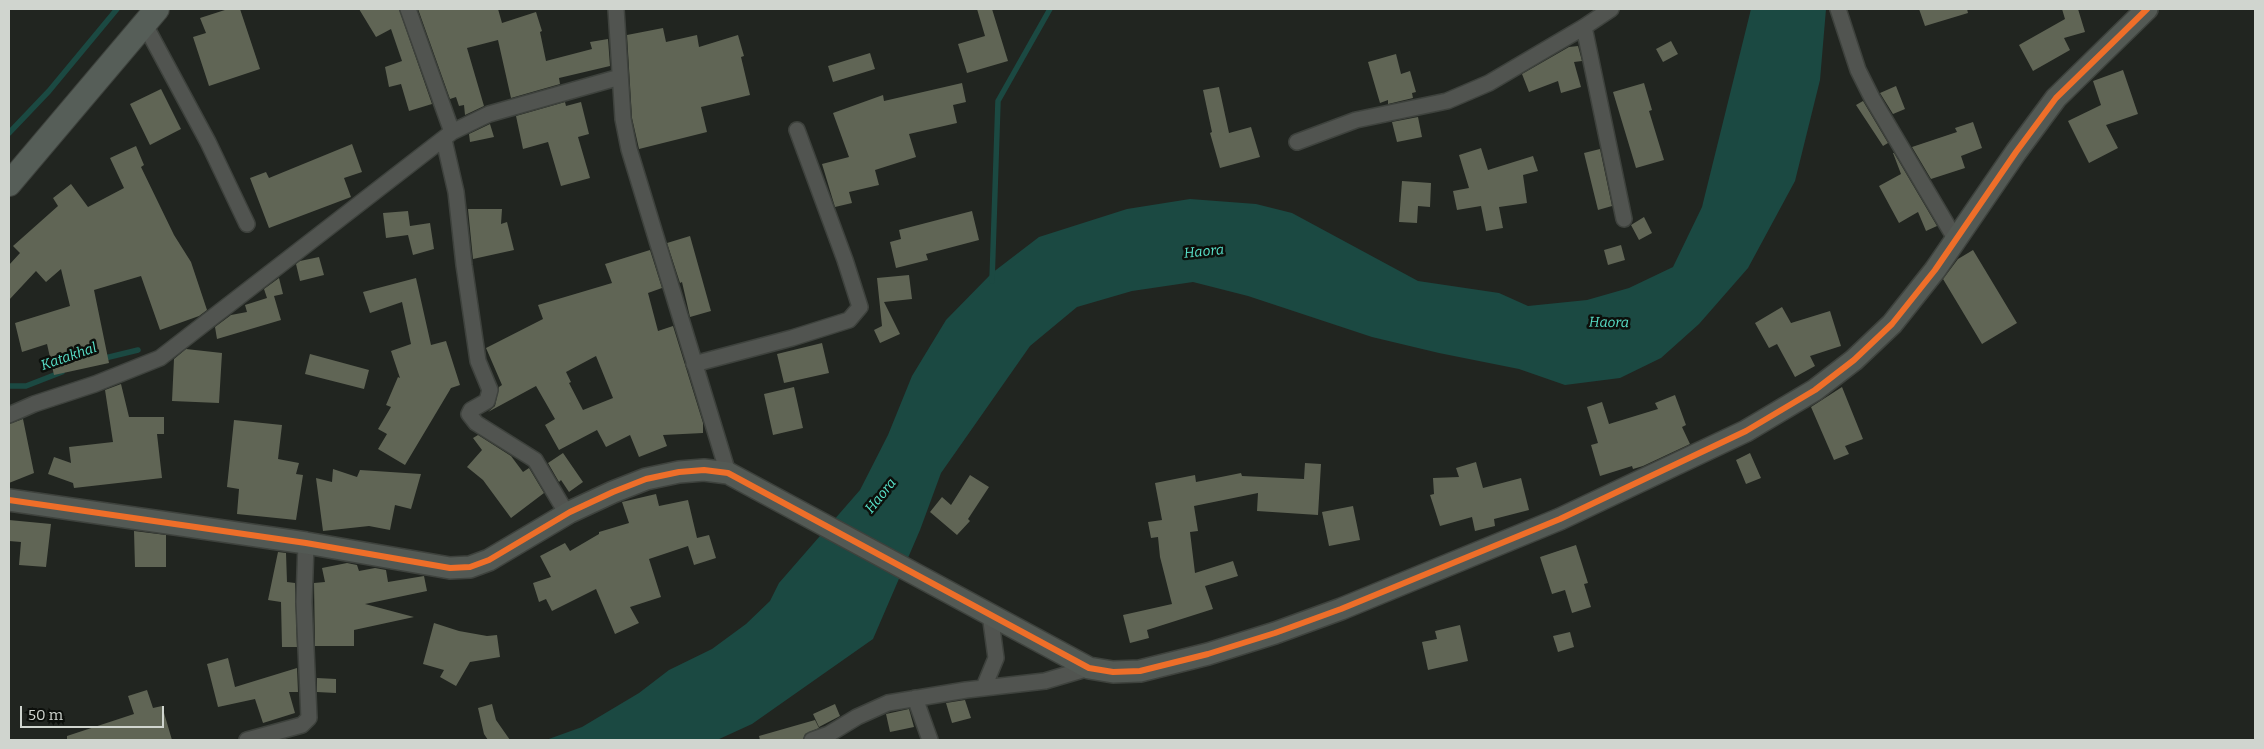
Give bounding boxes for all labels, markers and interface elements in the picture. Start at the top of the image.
water label: Haora [1183,242,1225,262]
water label: Haora [1589,314,1629,332]
water label: Katakhal [39,340,99,374]
water label: Haora [862,475,900,517]
scale bar [22,696,166,728]
text: 50 m [28,706,63,724]

